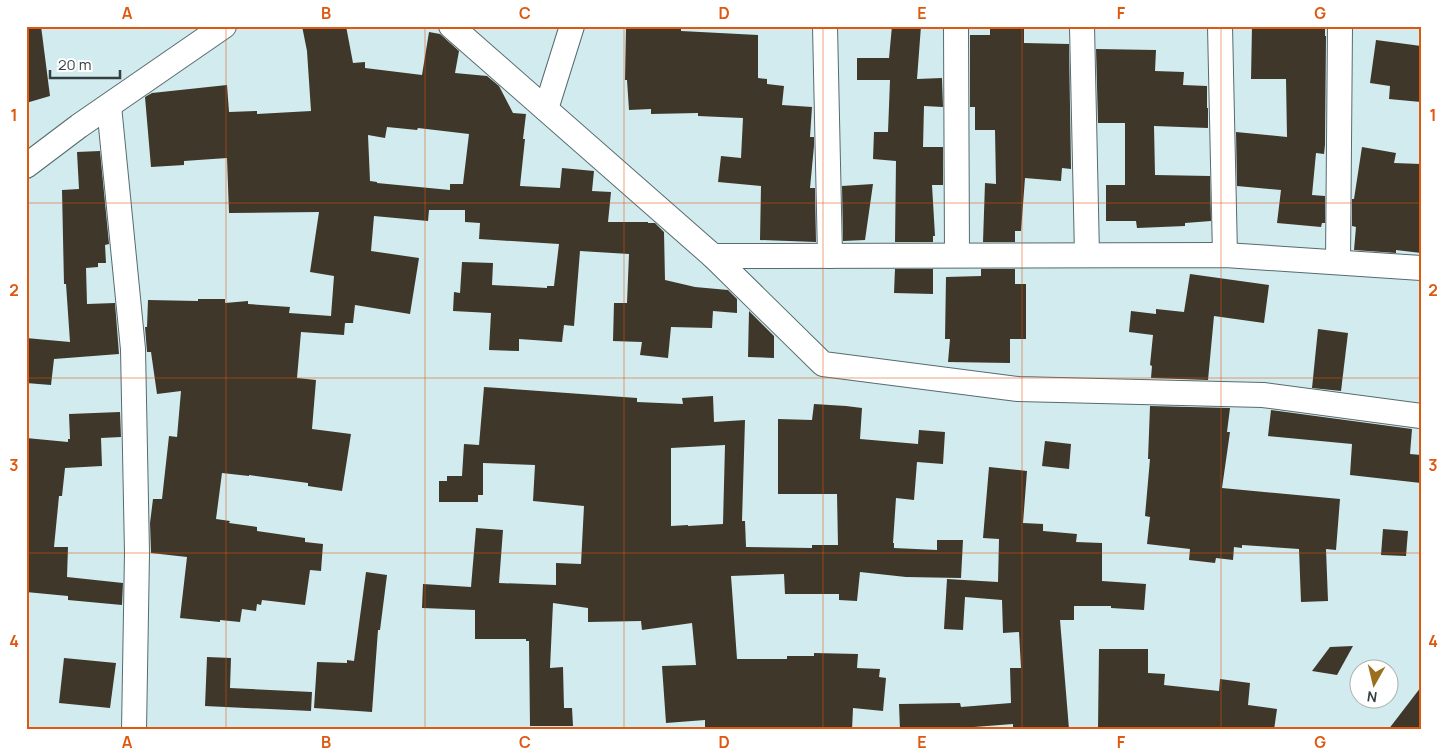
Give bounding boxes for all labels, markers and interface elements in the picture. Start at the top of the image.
text: A [122,2,133,24]
text: B [321,2,331,24]
text: C [519,2,531,24]
text: D [718,2,730,24]
text: E [917,2,927,24]
text: F [1117,2,1126,24]
text: G [1314,2,1326,24]
scale bar [50,48,120,80]
text: 20 m [58,54,91,75]
text: 1 [10,104,18,126]
text: 1 [1429,104,1437,126]
text: 2 [9,279,19,301]
text: 2 [1428,279,1438,301]
text: 3 [9,454,19,476]
text: 3 [1428,454,1438,476]
text: 4 [9,630,19,652]
text: 4 [1428,630,1438,652]
north arrow [1350,658,1400,708]
text: N [1366,687,1378,707]
text: A [122,731,133,753]
text: B [321,731,331,753]
text: C [519,731,531,753]
text: D [718,731,730,753]
text: E [917,731,927,753]
text: F [1117,731,1126,753]
text: G [1314,731,1326,753]

